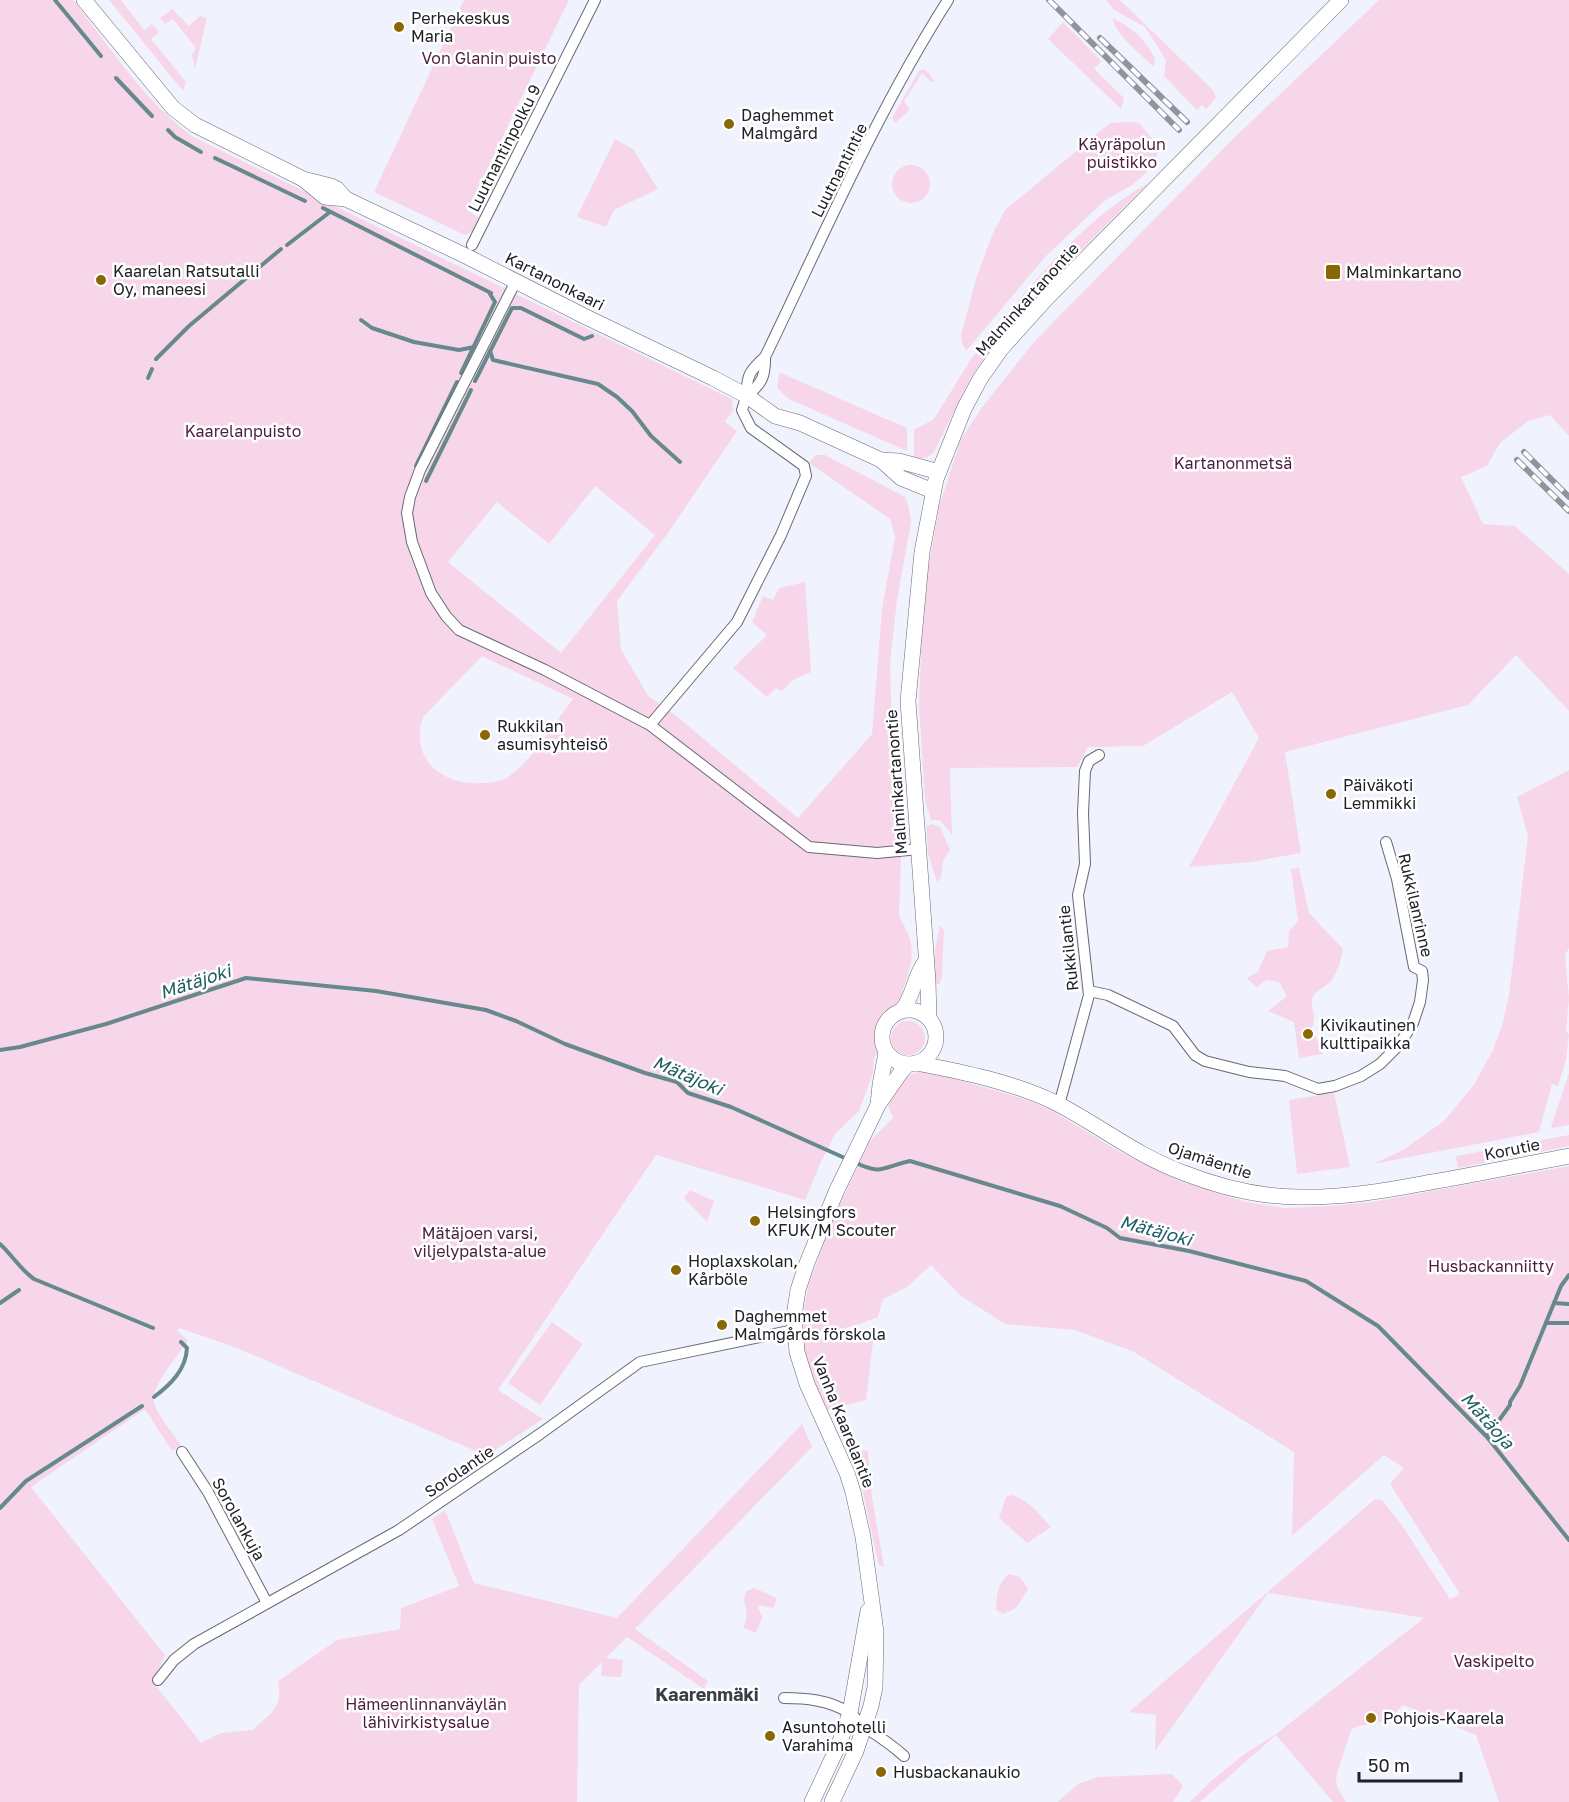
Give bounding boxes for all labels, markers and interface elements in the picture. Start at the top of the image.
place label: Perhekeskus Maria [411,8,510,46]
marker: Perhekeskus Maria [392,20,406,34]
park label: Von Glanin puisto [422,48,556,68]
street label: Luutnantinpolku 9 [463,81,545,215]
place label: Daghemmet Malmgård [741,105,834,143]
marker: Daghemmet Malmgård [722,117,736,131]
street label: Luutnantintie [807,119,871,221]
park label: Käyräpolun puistikko [1078,134,1166,172]
street label: Malminkartanontie [971,238,1083,360]
street label: Kartanonkaari [502,247,608,315]
place label: Kaarelan Ratsutalli Oy, maneesi [113,261,259,299]
place label: Malminkartano [1346,262,1462,282]
marker: Malminkartano [1324,263,1342,281]
marker: Kaarelan Ratsutalli Oy, maneesi [94,273,108,287]
park label: Kaarelanpuisto [185,421,301,441]
park label: Kartanonmetsä [1174,453,1292,473]
street label: Malminkartanontie [881,709,911,855]
place label: Rukkilan asumisyhteisö [497,716,608,754]
marker: Rukkilan asumisyhteisö [478,728,492,742]
place label: Päiväkoti Lemmikki [1343,775,1416,813]
marker: Päiväkoti Lemmikki [1324,787,1338,801]
street label: Rukkilanrinne [1394,851,1438,959]
street label: Rukkilantie [1054,904,1082,992]
water label: Mätäjoki [157,959,235,1003]
place label: Kivikautinen kulttipaikka [1320,1015,1416,1053]
marker: Kivikautinen kulttipaikka [1301,1027,1315,1041]
water label: Mätäjoki [650,1051,728,1100]
street label: Korutie [1482,1134,1542,1164]
street label: Ojamäentie [1165,1137,1255,1183]
place label: Helsingfors KFUK/M Scouter [767,1202,896,1240]
water label: Mätäjoki [1118,1210,1196,1251]
marker: Helsingfors KFUK/M Scouter [748,1214,762,1228]
park label: Mätäjoen varsi, viljelypalsta-alue [414,1223,546,1261]
place label: Hoplaxskolan, Kårböle [688,1251,798,1289]
park label: Husbackanniitty [1428,1256,1554,1276]
marker: Hoplaxskolan, Kårböle [669,1263,683,1277]
place label: Daghemmet Malmgårds förskola [734,1306,886,1344]
marker: Daghemmet Malmgårds förskola [715,1318,729,1332]
street label: Vanha Kaarelantie [809,1354,879,1490]
water label: Mätäoja [1457,1387,1520,1453]
street label: Sorolantie [421,1441,497,1501]
street label: Sorolankuja [208,1474,270,1564]
park label: Vaskipelto [1454,1651,1534,1671]
district label: Kaarenmäki [655,1683,759,1705]
park label: Hämeenlinnanväylän lähivirkistysalue [345,1694,507,1732]
place label: Pohjois-Kaarela [1383,1708,1504,1728]
marker: Pohjois-Kaarela [1364,1711,1378,1725]
place label: Asuntohotelli Varahima [782,1717,886,1755]
marker: Asuntohotelli Varahima [763,1729,777,1743]
scale bar [1359,1745,1461,1783]
text: 50 m [1368,1754,1410,1776]
place label: Husbackanaukio [893,1762,1020,1782]
marker: Husbackanaukio [874,1765,888,1779]

